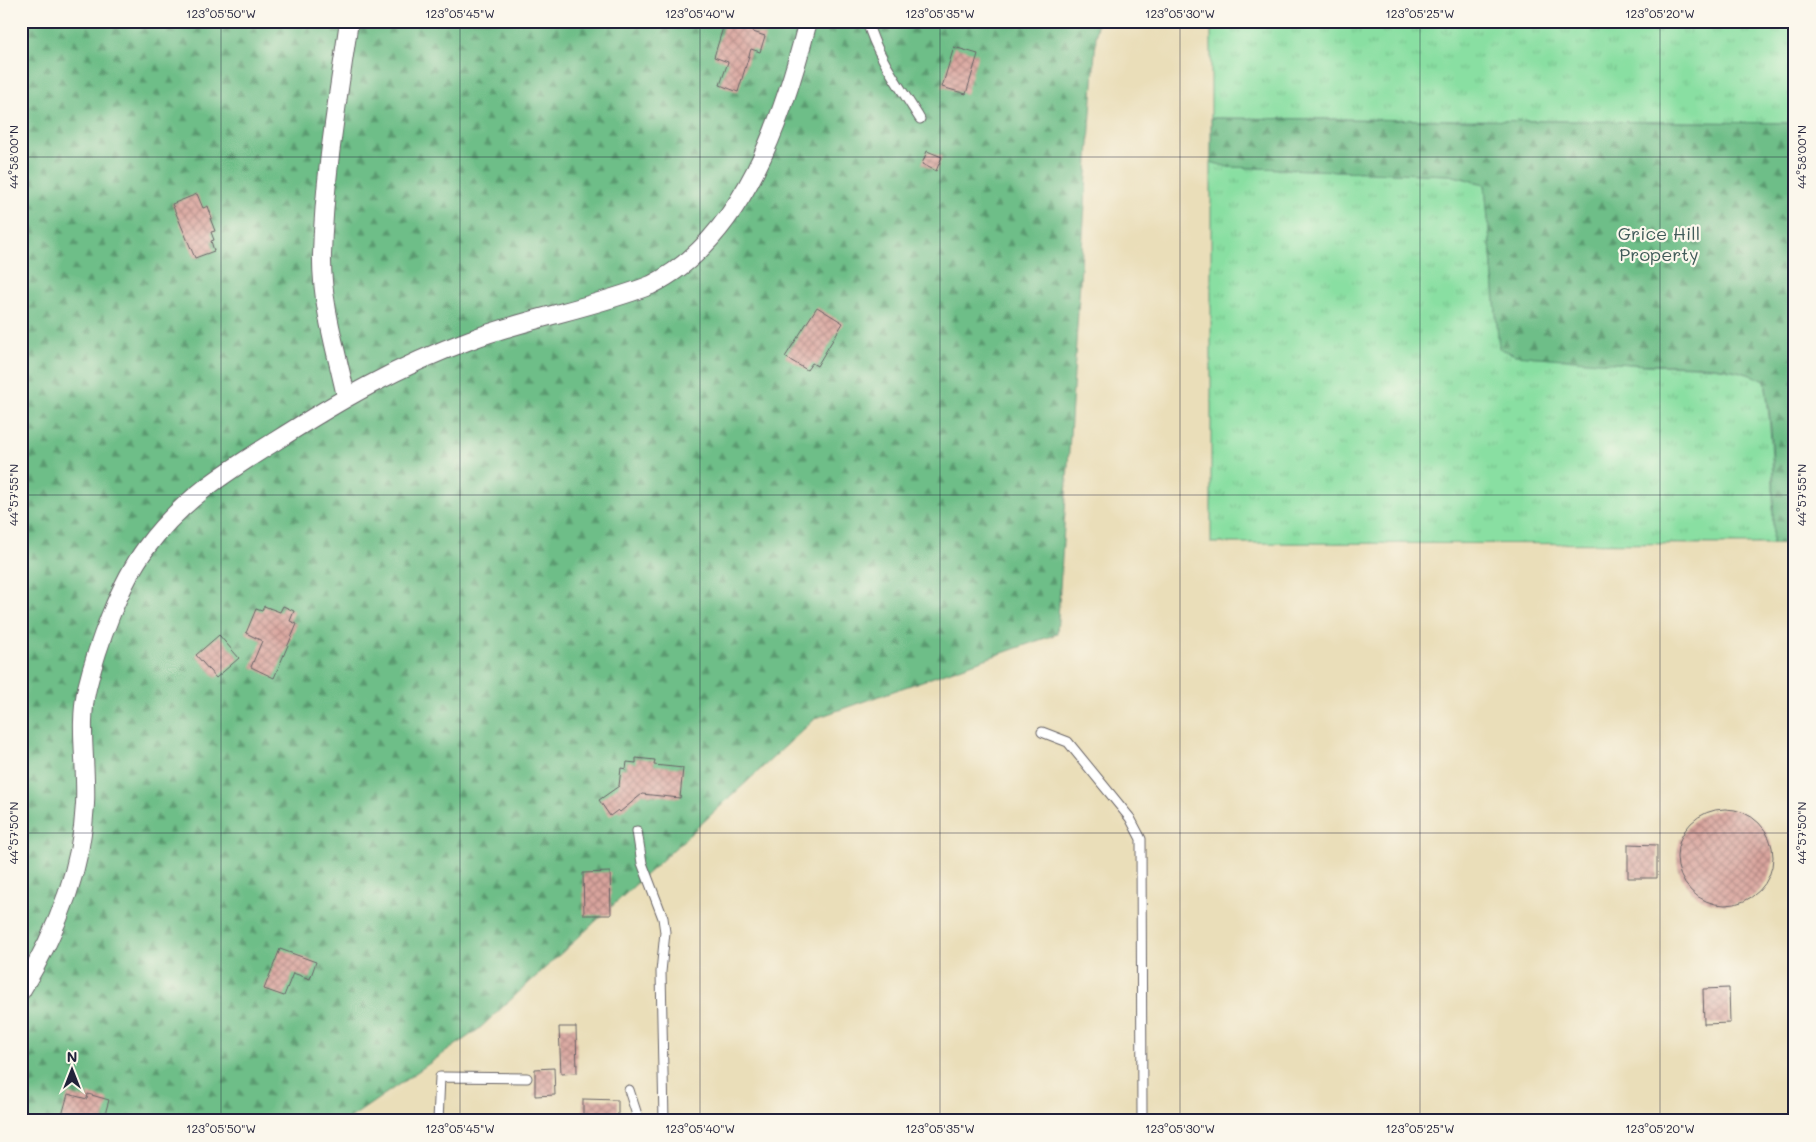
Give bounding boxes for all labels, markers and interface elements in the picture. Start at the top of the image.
text: 123°05'50"W [186,5,256,21]
text: 123°05'45"W [425,5,495,21]
text: 123°05'40"W [665,5,735,21]
text: 123°05'35"W [905,5,975,21]
text: 123°05'30"W [1145,5,1215,21]
text: 123°05'25"W [1385,5,1455,21]
text: 123°05'20"W [1625,5,1695,21]
text: 44°58'00"N [5,125,21,189]
text: 44°58'00"N [1793,125,1809,189]
park label: Grice Hill Property [1618,221,1700,266]
text: 44°57'55"N [5,464,21,526]
text: 44°57'55"N [1793,464,1809,526]
text: 44°57'50"N [5,802,21,864]
text: 44°57'50"N [1793,802,1809,864]
north arrow [48,1044,98,1094]
text: N [67,1047,77,1066]
text: 123°05'50"W [186,1120,256,1136]
text: 123°05'45"W [425,1120,495,1136]
text: 123°05'40"W [665,1120,735,1136]
text: 123°05'35"W [905,1120,975,1136]
text: 123°05'30"W [1145,1120,1215,1136]
text: 123°05'25"W [1385,1120,1455,1136]
text: 123°05'20"W [1625,1120,1695,1136]

